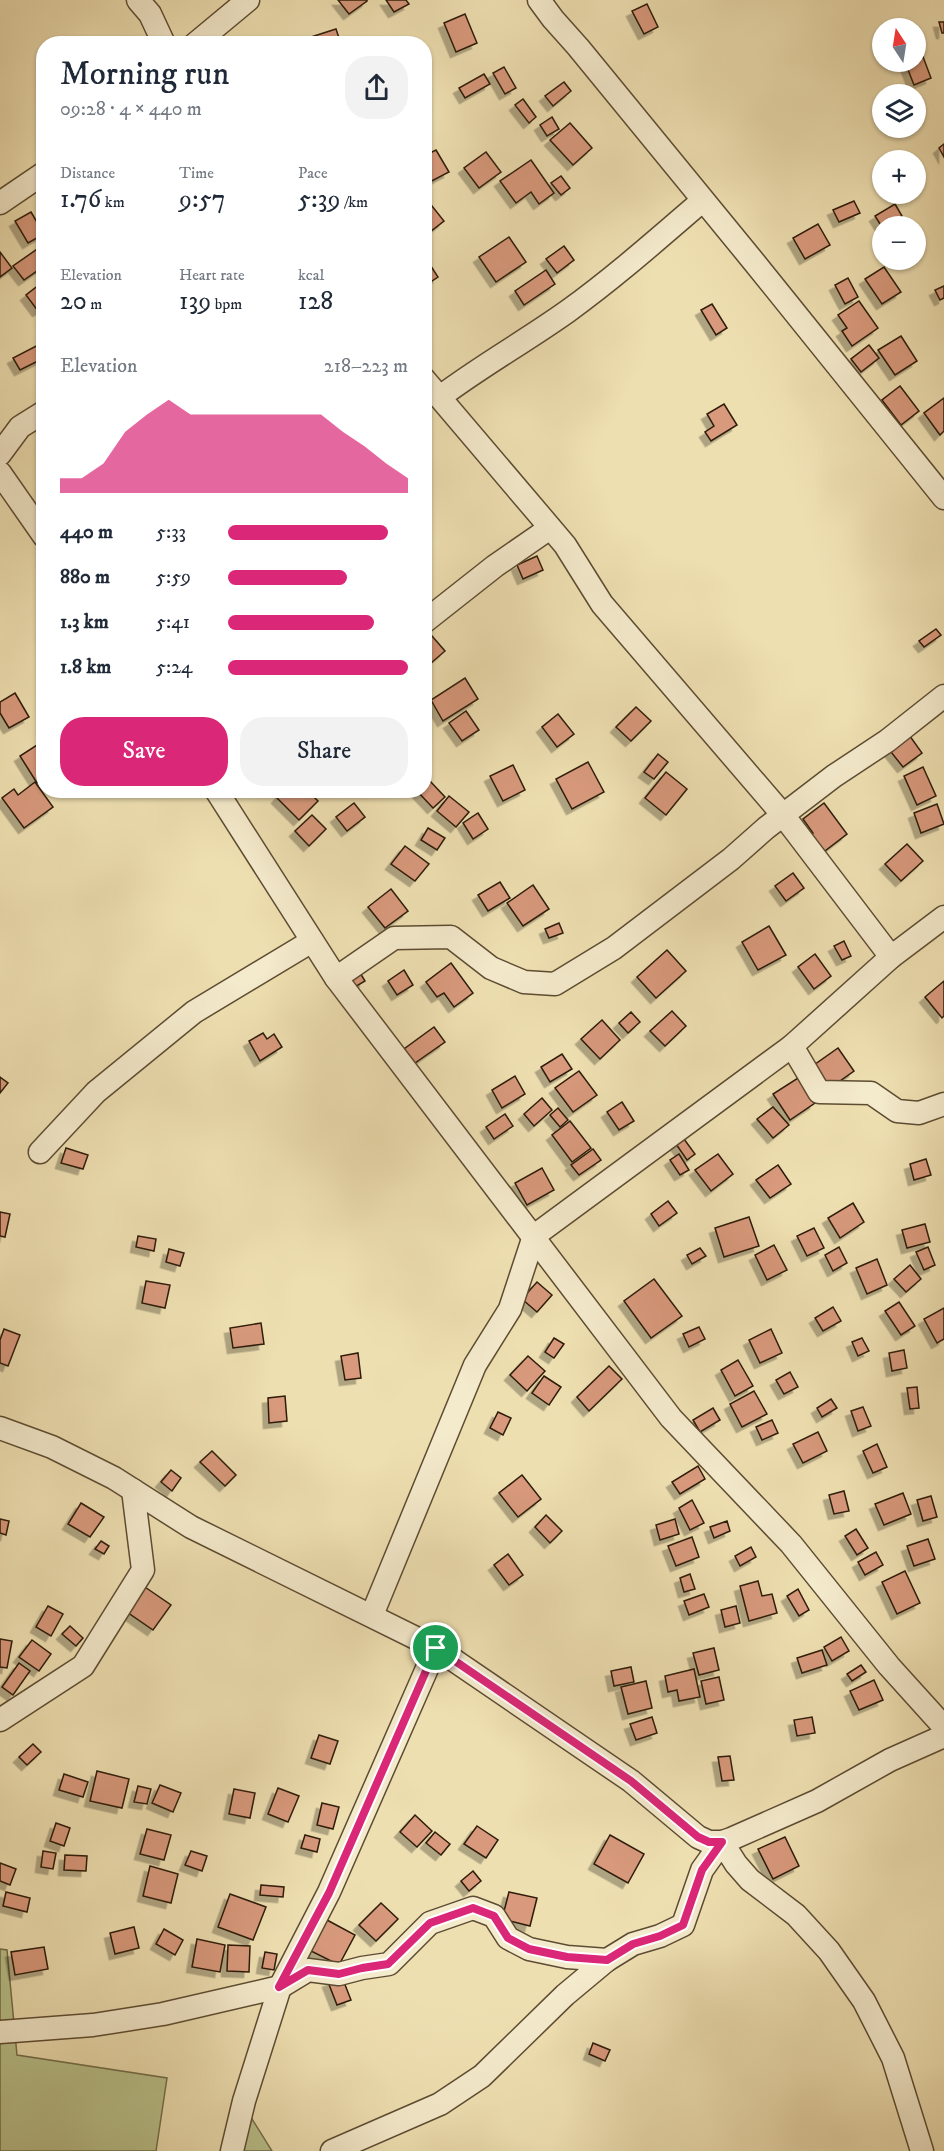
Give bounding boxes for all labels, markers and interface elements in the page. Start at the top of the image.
north arrow [872,18,926,72]
map controls [872,18,926,270]
text: Morning run [60,54,229,95]
button: share [345,56,408,119]
button: layers [872,84,926,138]
text: 09:28 · 4 × 440 m [60,97,202,122]
button: + [872,150,926,204]
text: Distance [60,163,115,183]
text: Time [179,163,214,183]
text: Pace [298,163,328,183]
text: 1.76 [60,183,101,216]
text: 9:57 [179,183,225,216]
text: 5:39 [298,183,340,216]
text: km [101,192,125,212]
text: /km [340,192,368,212]
button: − [872,216,926,270]
text: Elevation [60,265,122,285]
text: Heart rate [179,265,245,285]
text: kcal [298,265,324,285]
text: 20 [60,285,87,318]
text: 139 [179,285,211,318]
text: 128 [298,285,333,318]
text: m [87,294,102,314]
text: bpm [211,294,242,314]
text: Elevation [60,354,137,379]
text: 218–223 m [324,354,408,379]
text: 440 m [60,520,113,545]
text: 5:33 [156,520,186,545]
text: 880 m [60,565,110,590]
text: 5:59 [156,565,191,590]
text: 1.3 km [60,610,109,635]
text: 5:41 [156,610,190,635]
text: 1.8 km [60,655,111,680]
text: 5:24 [156,655,193,680]
button: Save [60,717,228,786]
button: Share [240,717,408,786]
pin [410,1622,461,1673]
icon: arrive [419,1631,452,1664]

